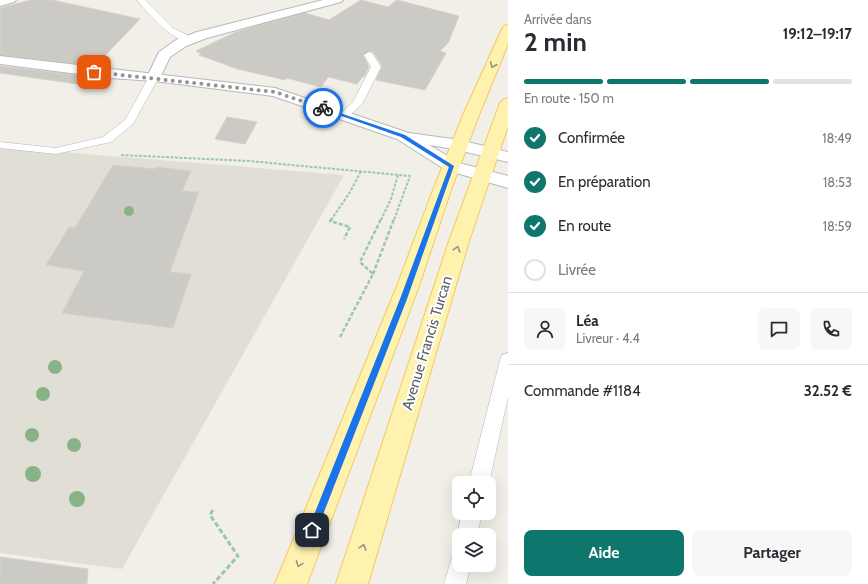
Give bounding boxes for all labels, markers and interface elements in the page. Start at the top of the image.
text: Arrivée dans [524,11,592,27]
text: 19:12–19:17 [783,25,852,43]
text: 2 min [524,26,587,58]
pin [77,55,111,89]
icon: bag [83,61,105,83]
one-way arrow [489,61,497,68]
courier [303,88,343,128]
text: En route · 150 m [524,90,614,106]
icon: bike [312,97,334,119]
icon: check [524,127,546,149]
text: Confirmée [558,129,625,147]
text: 18:49 [822,130,852,146]
icon: check [524,171,546,193]
text: En préparation [558,173,651,191]
text: 18:53 [823,174,852,190]
icon: check [524,215,546,237]
text: En route [558,217,611,235]
text: 18:59 [823,218,852,234]
one-way arrow [452,246,461,253]
text: Livrée [558,261,596,279]
street label: Avenue Francis Turcan [398,274,456,412]
button: person [524,308,566,350]
button: chat [758,308,800,350]
button: phone [810,308,852,350]
text: Léa [576,312,599,330]
text: Livreur · 4.4 [576,330,640,346]
text: Commande #1184 [524,382,641,400]
text: 32.52 € [804,382,852,400]
map controls [452,476,496,572]
button: locate [452,476,496,520]
pin [295,513,329,547]
icon: home [301,519,323,541]
button: layers [452,528,496,572]
button: Aide [524,530,684,576]
button: Partager [692,530,852,576]
one-way arrow [359,543,367,550]
one-way arrow [295,561,303,568]

